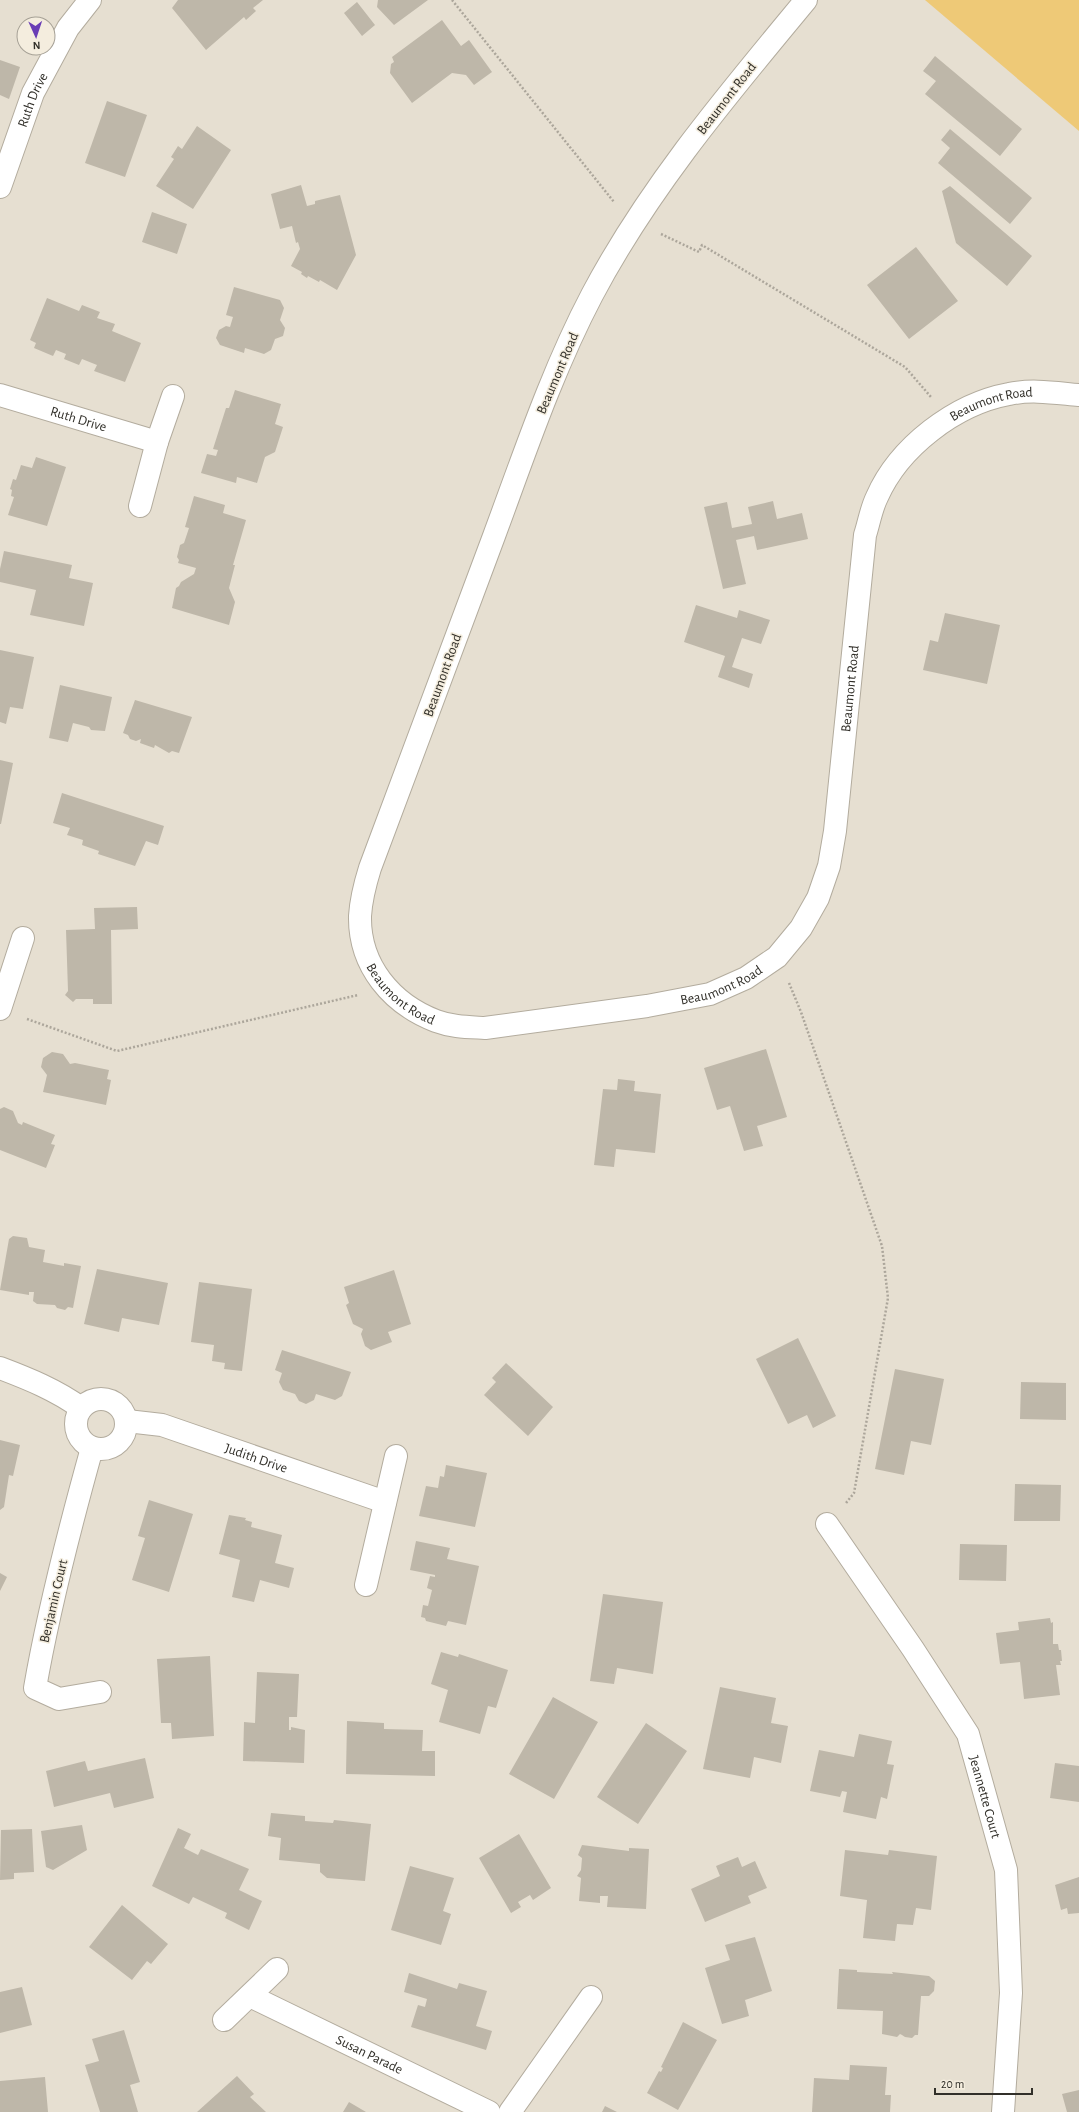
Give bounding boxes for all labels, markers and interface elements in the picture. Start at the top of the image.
north arrow [16,16,56,56]
text: N [32,40,41,51]
street label: Beaumont Road [694,60,759,137]
street label: Ruth Drive [16,71,51,129]
street label: Beaumont Road [534,331,581,416]
street label: Beaumont Road [947,386,1033,424]
street label: Ruth Drive [49,404,108,434]
street label: Beaumont Road [421,632,464,719]
street label: Beaumont Road [839,645,862,733]
street label: Beaumont Road [363,961,437,1028]
street label: Beaumont Road [679,963,765,1008]
street label: Judith Drive [223,1441,289,1476]
street label: Benjamin Court [38,1558,70,1644]
street label: Jeannette Court [966,1754,1003,1840]
street label: Susan Parade [333,2033,405,2077]
scale bar [935,2070,1032,2096]
text: 20 m [941,2078,964,2090]

